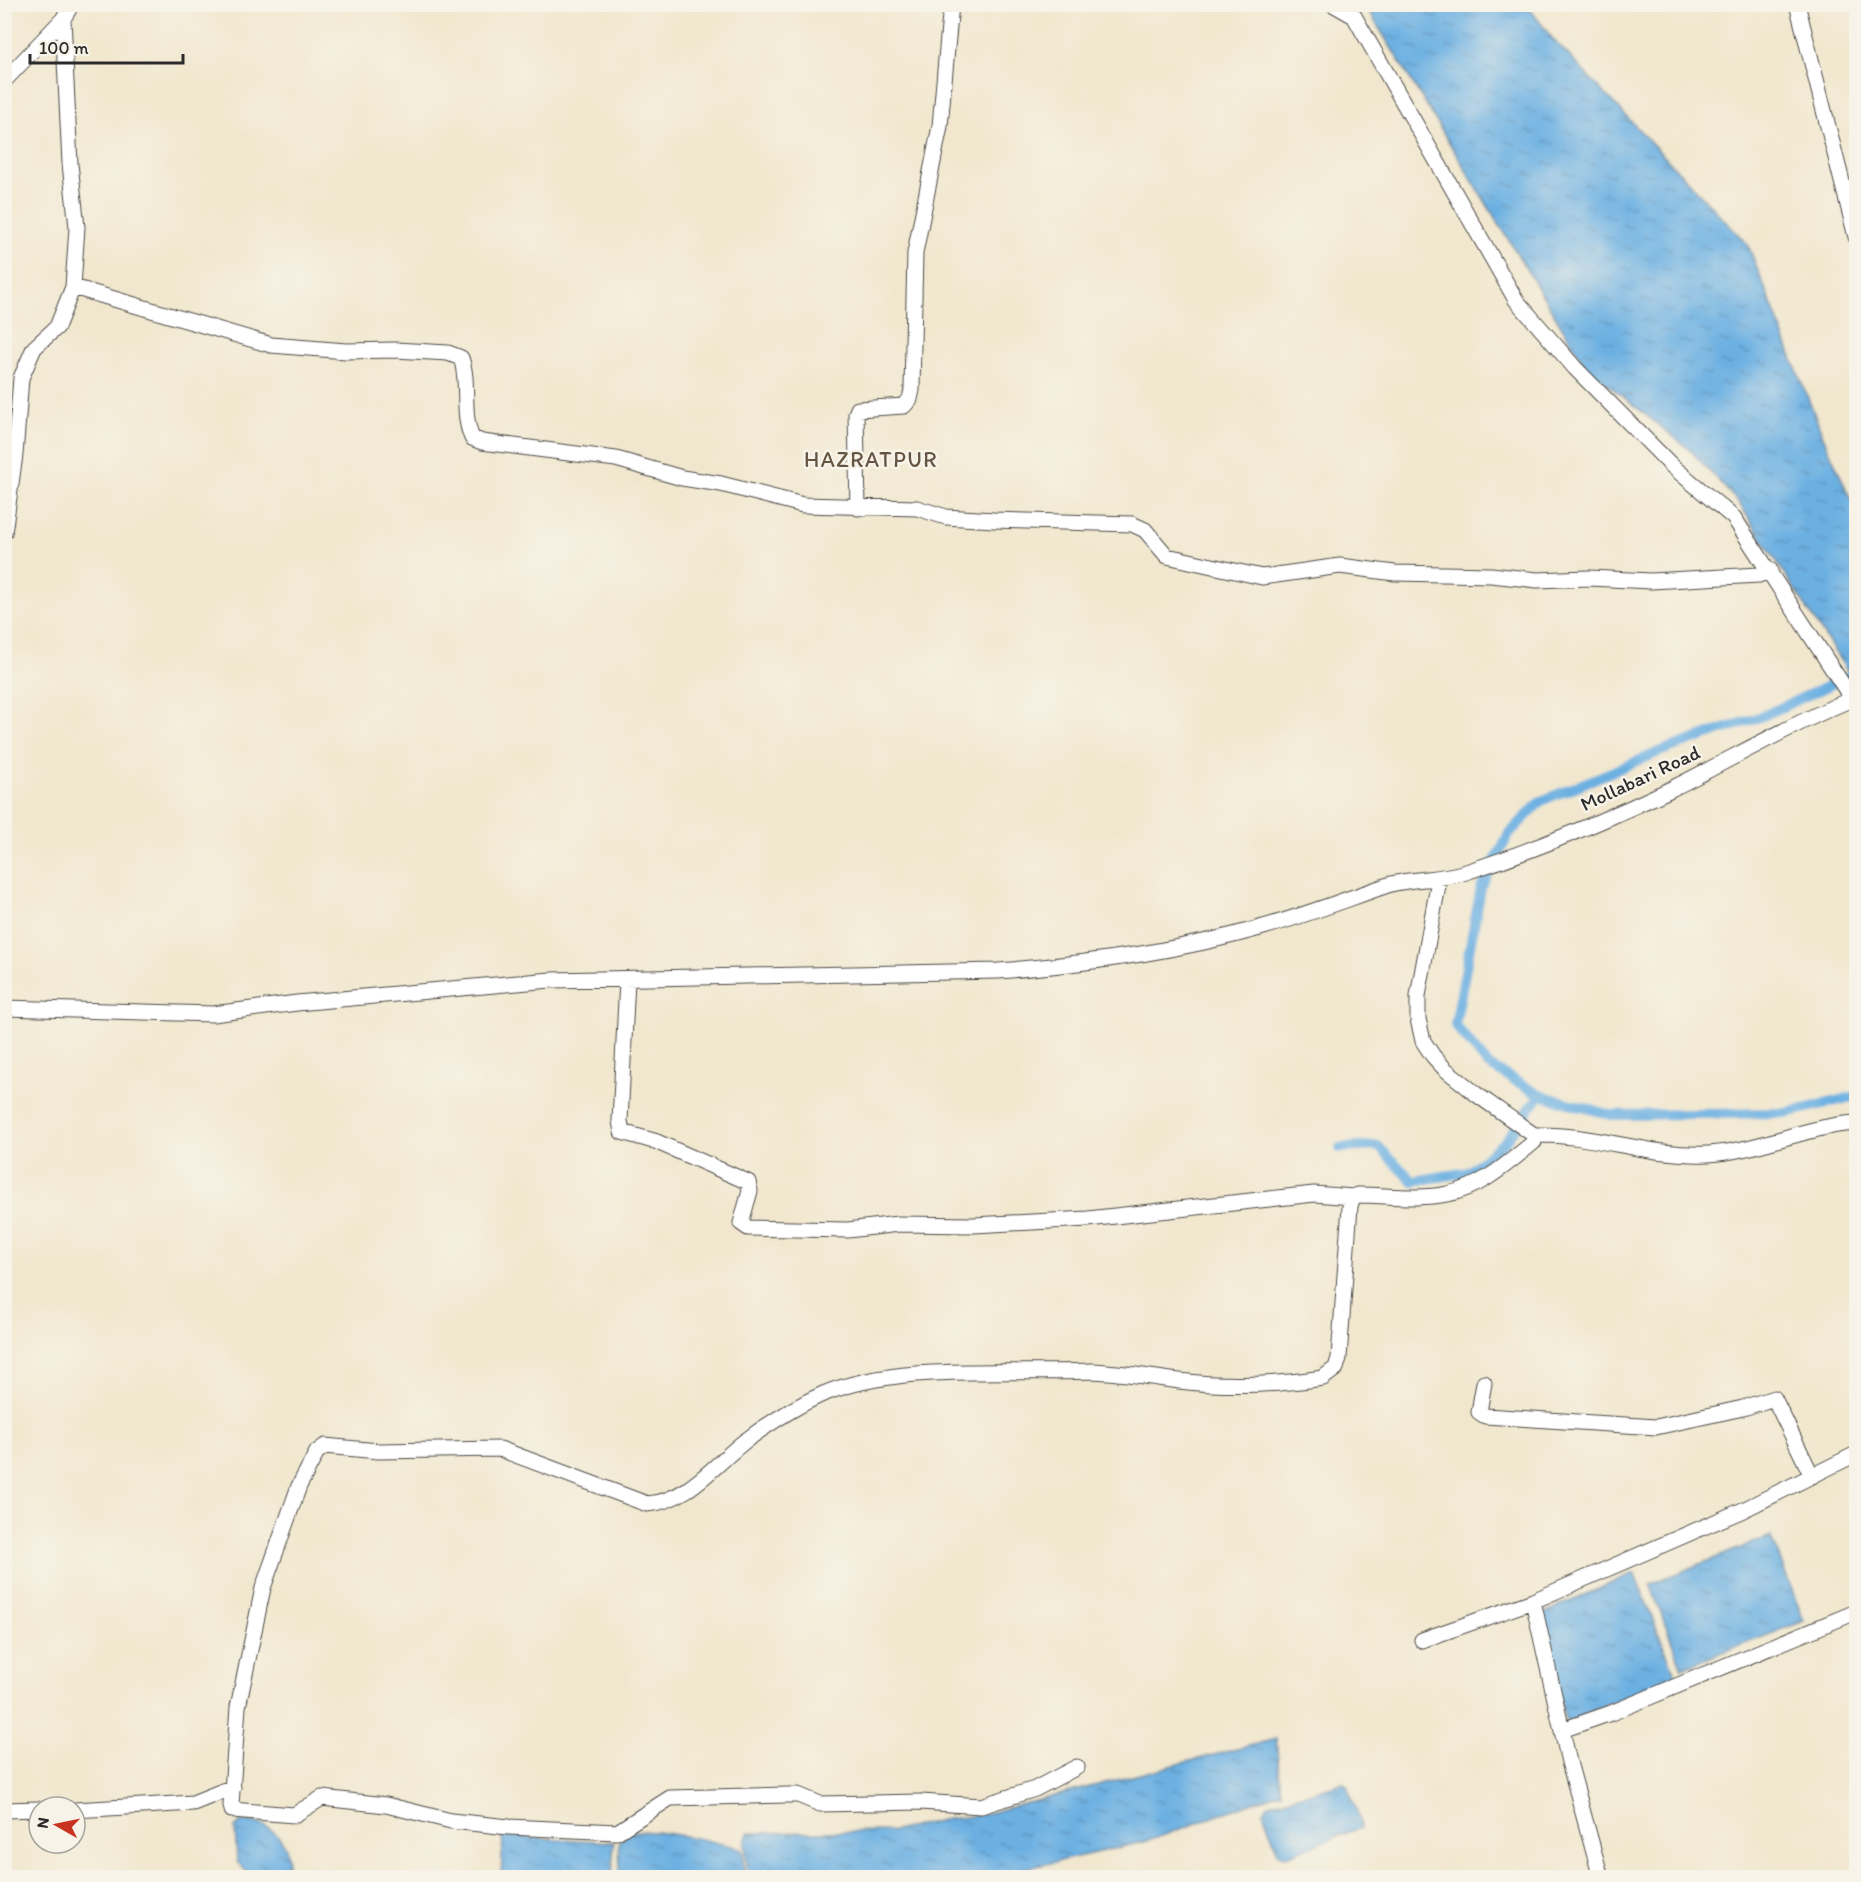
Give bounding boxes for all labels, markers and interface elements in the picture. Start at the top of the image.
scale bar [30,27,183,65]
text: 100 m [39,37,89,59]
district label: HAZRATPUR [804,446,938,473]
street label: Mollabari Road [1577,740,1704,816]
north arrow [27,1795,87,1855]
text: N [32,1816,53,1830]

